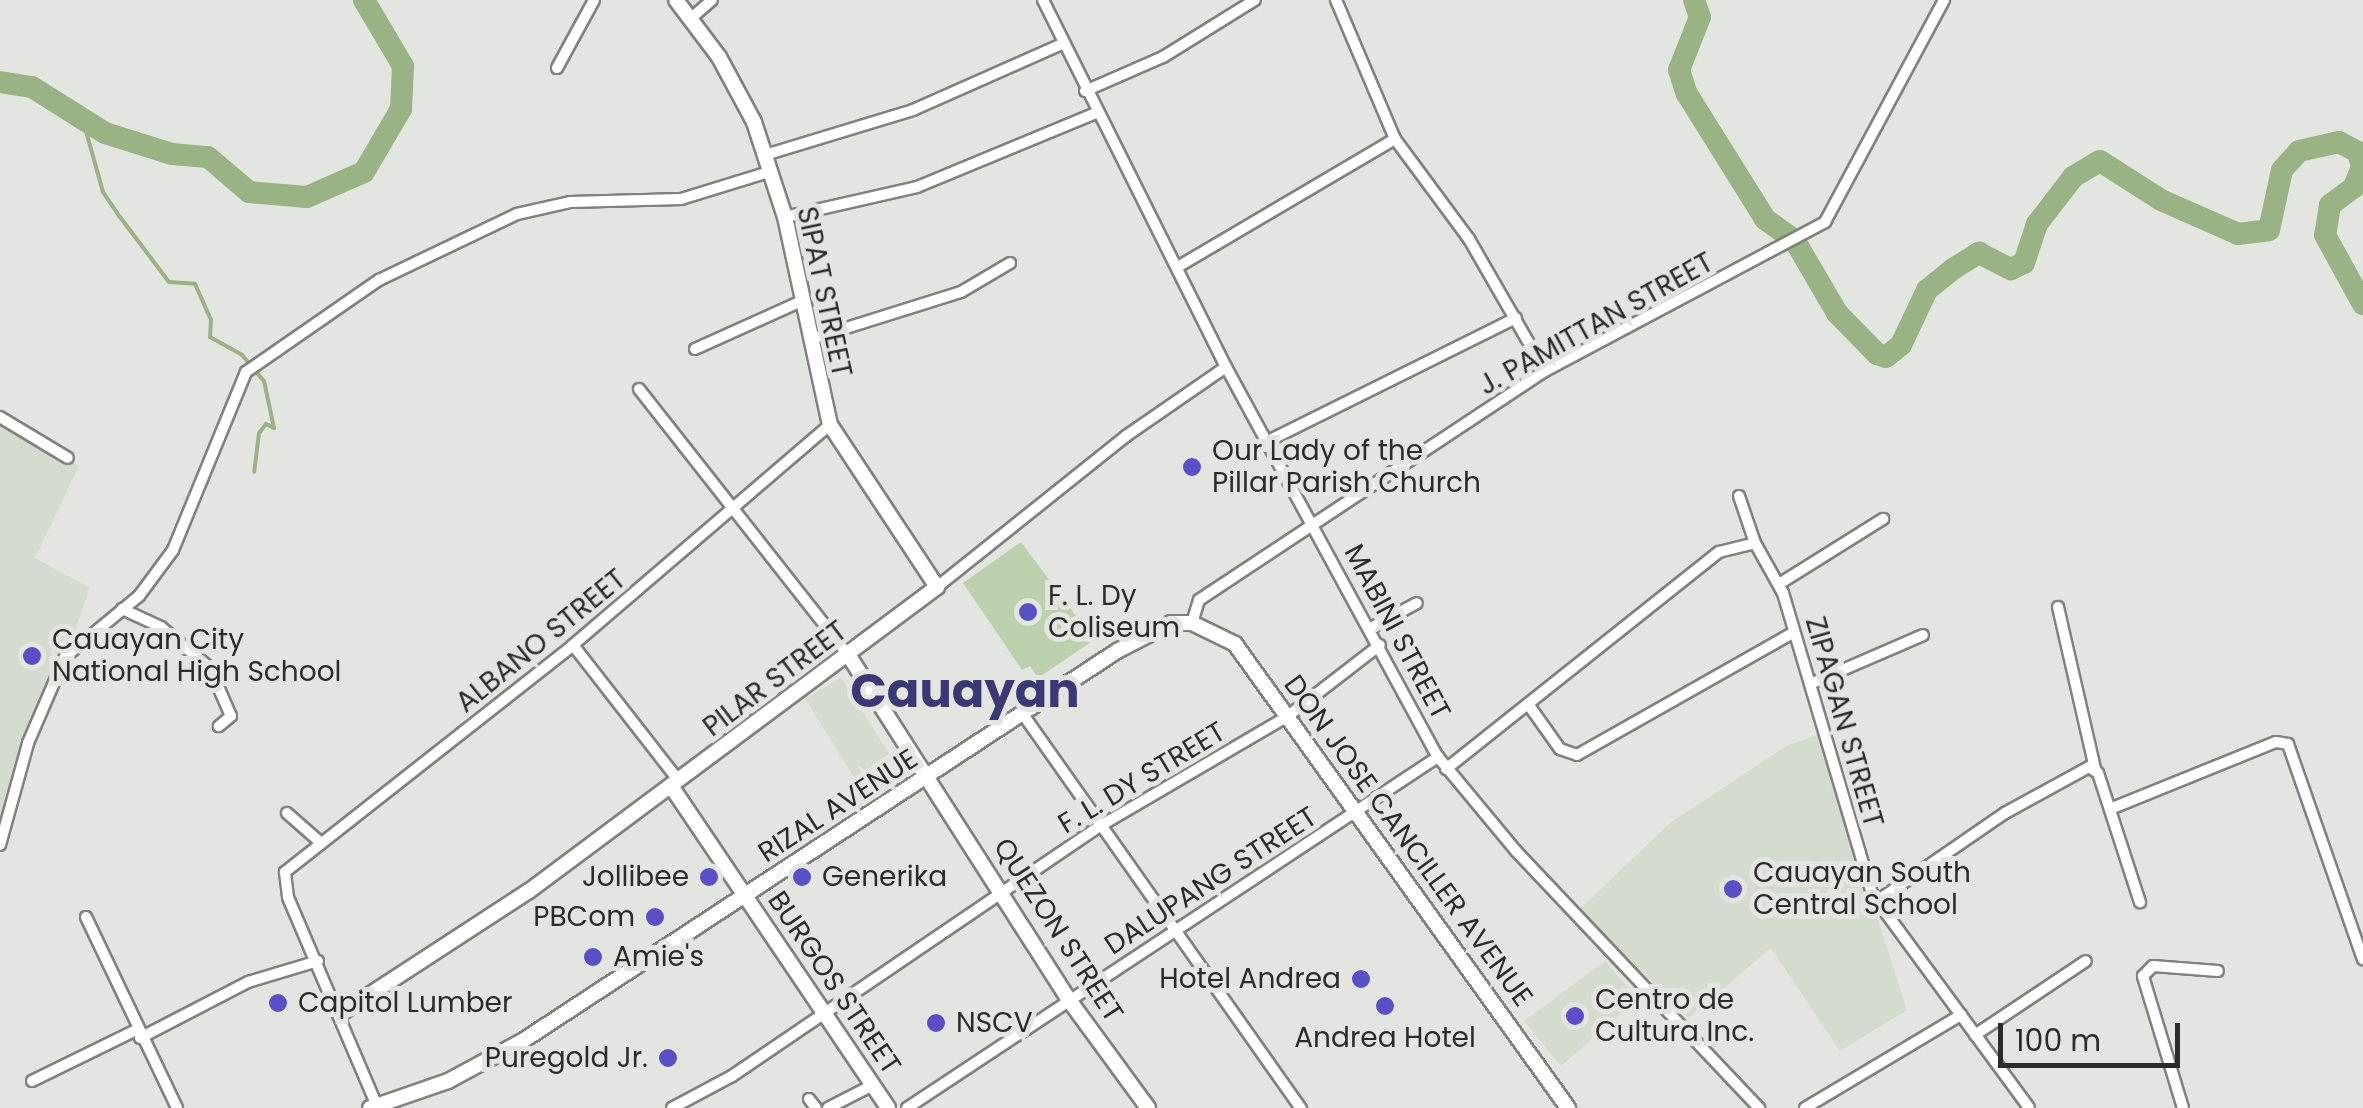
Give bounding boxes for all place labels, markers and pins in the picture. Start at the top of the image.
place label: Our Lady of the Pillar Parish Church [1212,434,1481,500]
marker: Our Lady of the Pillar Parish Church [1181,456,1203,478]
place label: F. L. Dy Coliseum [1048,579,1180,645]
marker: F. L. Dy Coliseum [1017,601,1039,623]
place label: Cauayan City National High School [52,623,341,689]
marker: Cauayan City National High School [21,645,43,667]
place label: Cauayan South Central School [1753,856,1971,922]
place label: Jollibee [582,860,689,894]
place label: Generika [822,860,947,894]
marker: Jollibee [698,866,720,888]
marker: Generika [791,866,813,888]
marker: Cauayan South Central School [1722,878,1744,900]
place label: PBCom [533,900,635,934]
marker: PBCom [644,906,666,928]
place label: Amie's [613,940,704,974]
marker: Amie's [582,946,604,968]
place label: Hotel Andrea [1159,962,1341,996]
marker: Hotel Andrea [1350,968,1372,990]
place label: Centro de Cultura Inc. [1595,983,1754,1049]
place label: Capitol Lumber [298,986,512,1020]
marker: Capitol Lumber [267,992,289,1014]
marker: Andrea Hotel [1374,995,1396,1017]
marker: Centro de Cultura Inc. [1564,1005,1586,1027]
place label: NSCV [956,1006,1033,1040]
marker: NSCV [925,1012,947,1034]
place label: Andrea Hotel [1294,1021,1476,1055]
place label: Puregold Jr. [485,1041,648,1075]
marker: Puregold Jr. [657,1047,679,1069]

